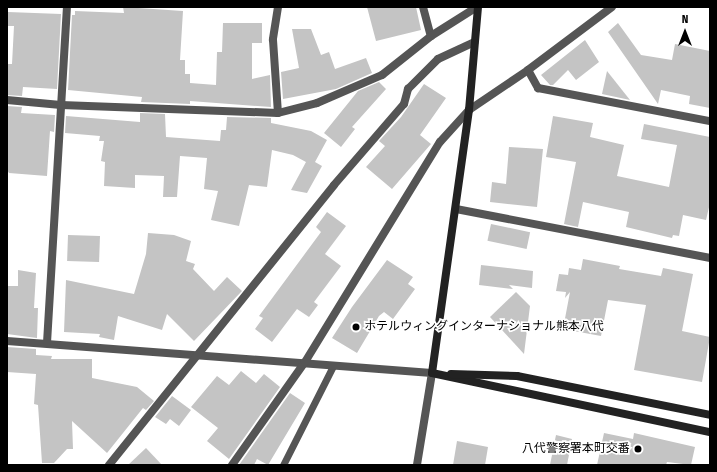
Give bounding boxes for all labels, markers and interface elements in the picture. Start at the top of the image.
north arrow [665,12,705,52]
text: N [682,13,688,26]
place label: ホテルウィングインターナショナル熊本八代 [364,320,604,334]
marker: ホテルウィングインターナショナル熊本八代 [351,322,361,332]
place label: 八代警察署本町交番 [522,442,630,456]
marker: 八代警察署本町交番 [633,444,643,454]

